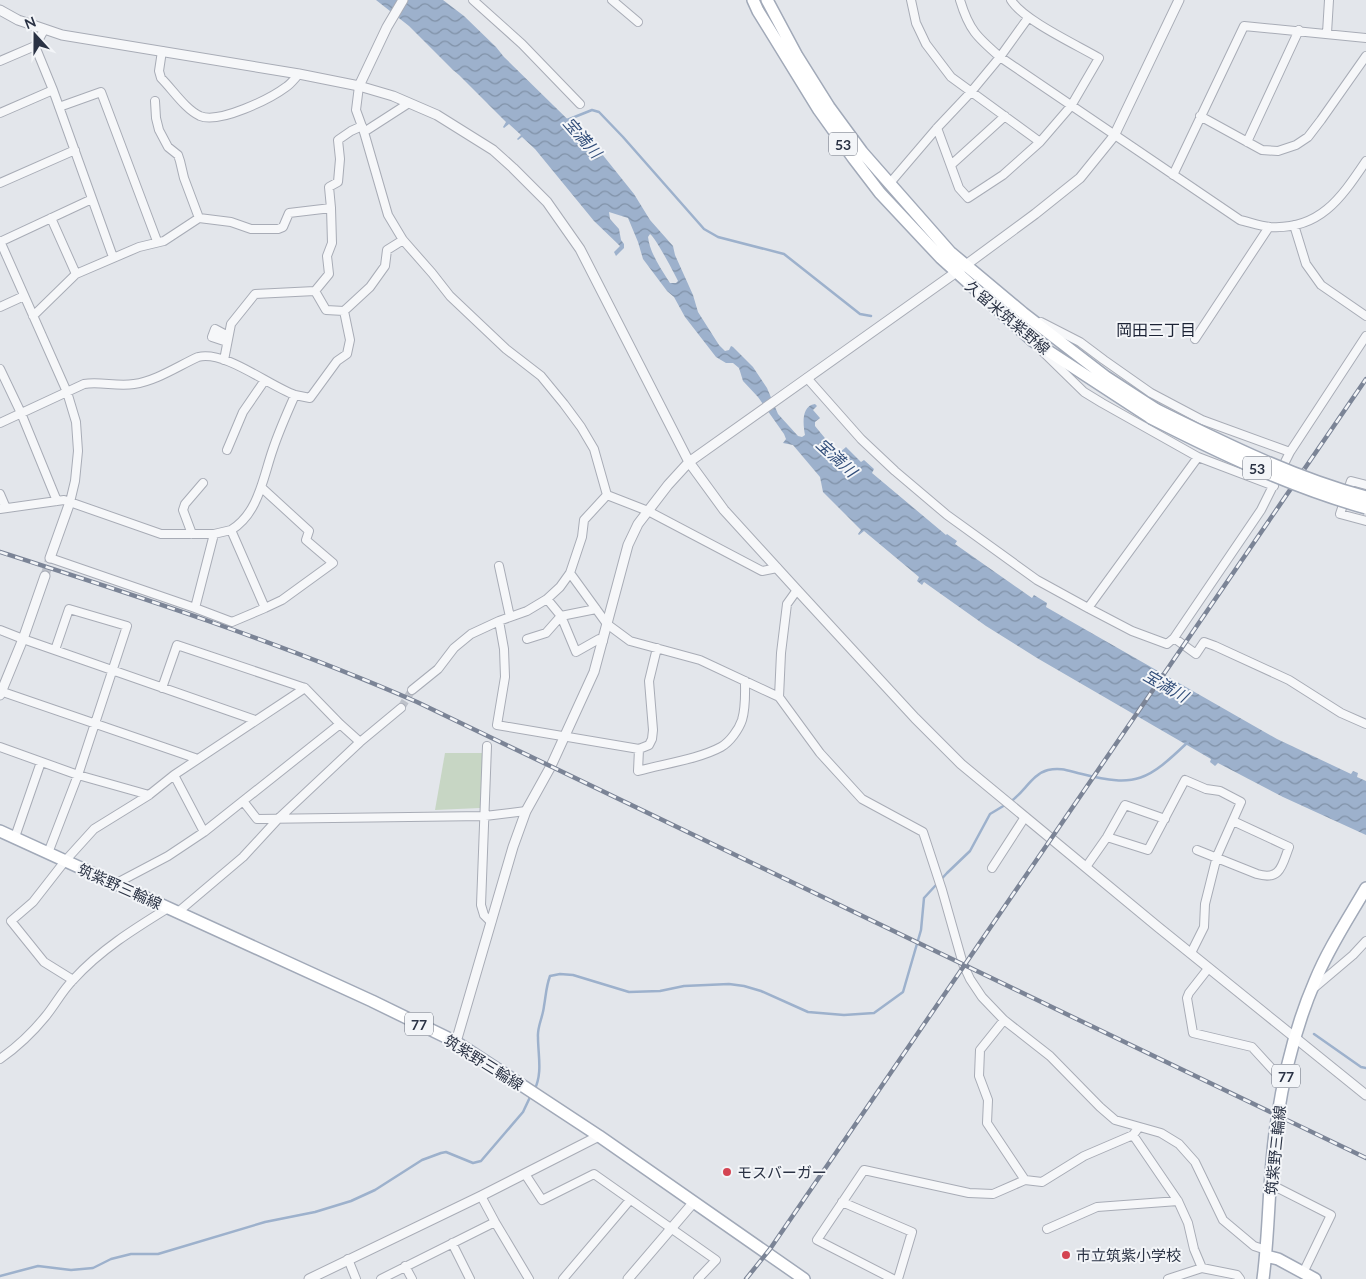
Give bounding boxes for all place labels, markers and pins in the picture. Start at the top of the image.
place label: モスバーガー [737,1163,827,1181]
marker: モスバーガー [721,1166,733,1178]
place label: 市立筑紫小学校 [1076,1246,1181,1264]
marker: 市立筑紫小学校 [1060,1249,1072,1261]

